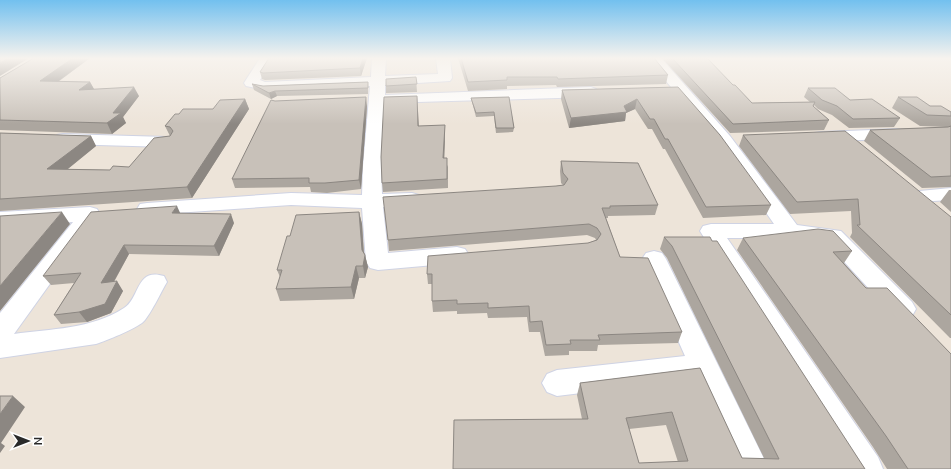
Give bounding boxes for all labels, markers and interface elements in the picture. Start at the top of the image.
north arrow [8,421,48,461]
text: N [30,437,45,445]

